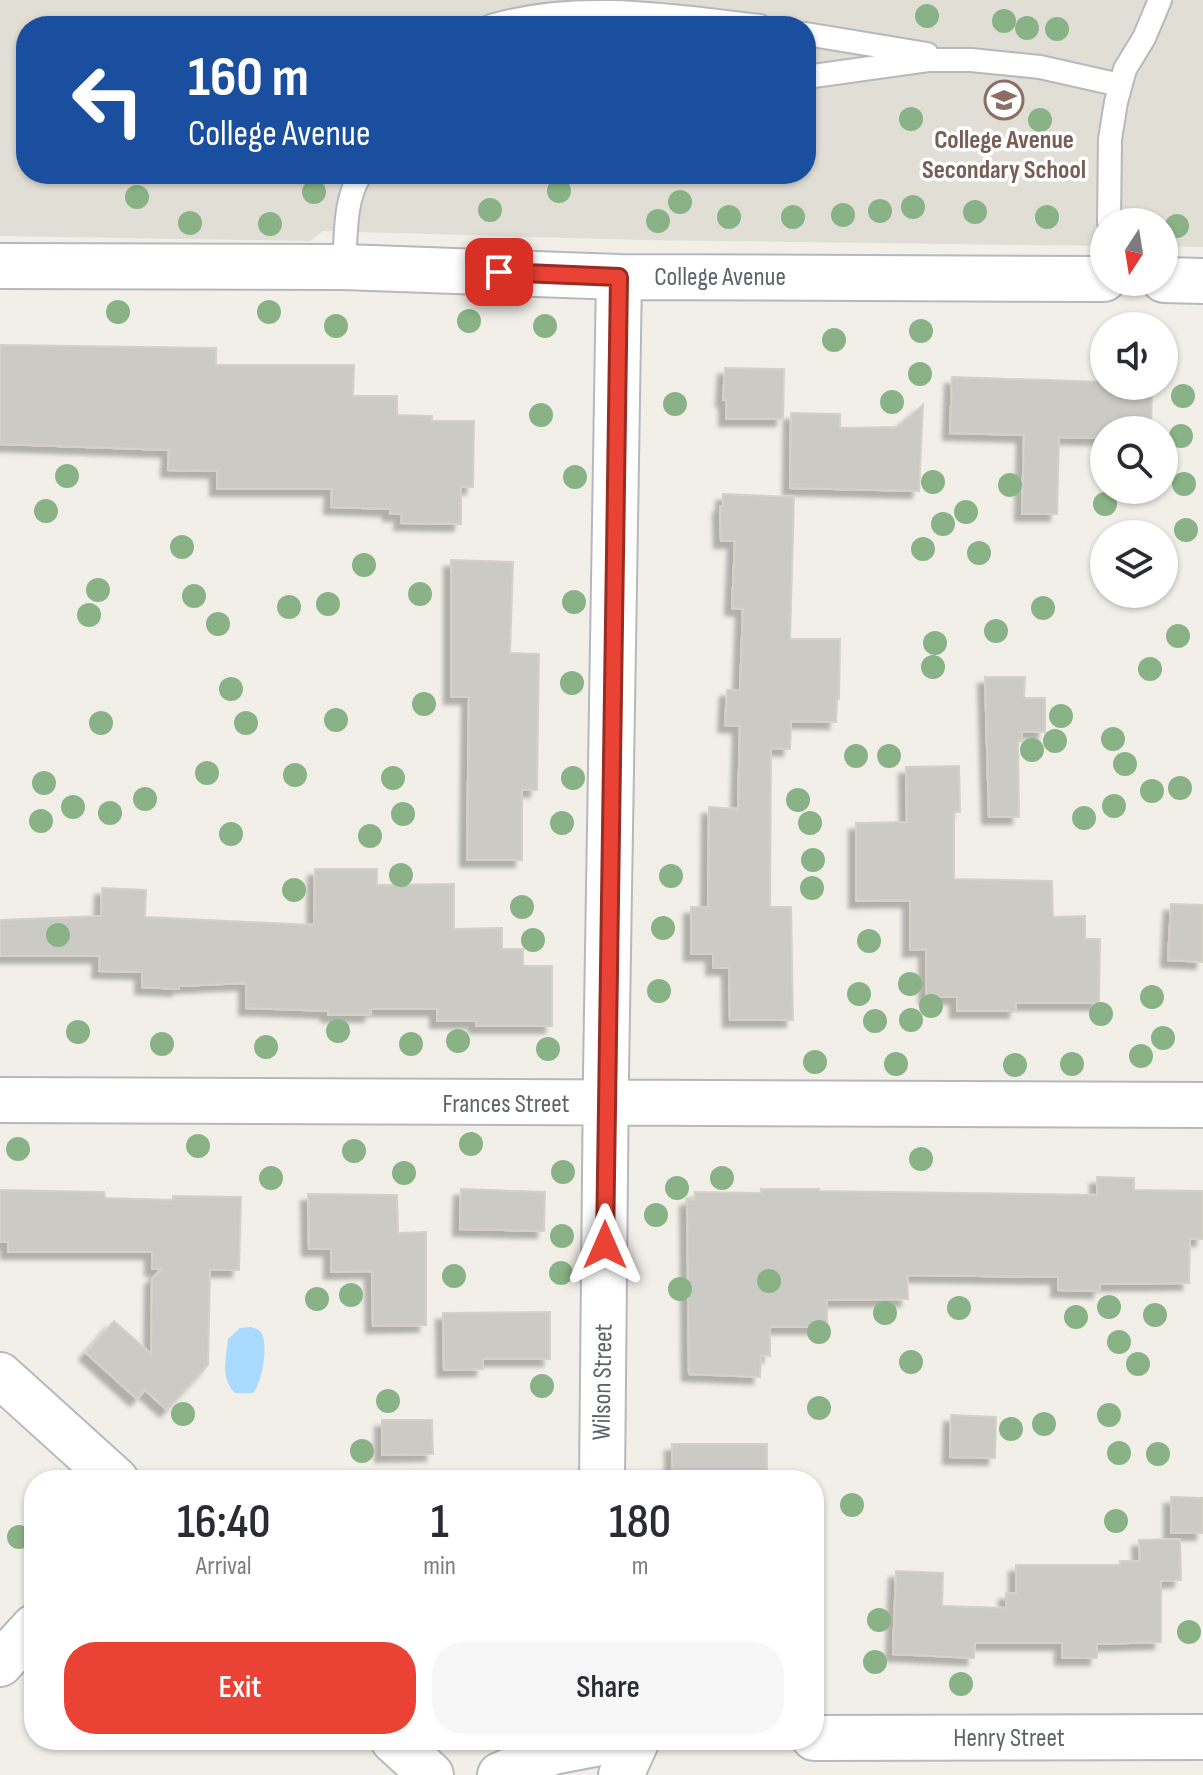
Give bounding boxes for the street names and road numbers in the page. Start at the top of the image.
street label: College Avenue [654,262,786,293]
street label: Frances Street [442,1089,570,1120]
street label: Wilson Street [586,1323,620,1441]
street label: Henry Street [953,1723,1065,1754]

